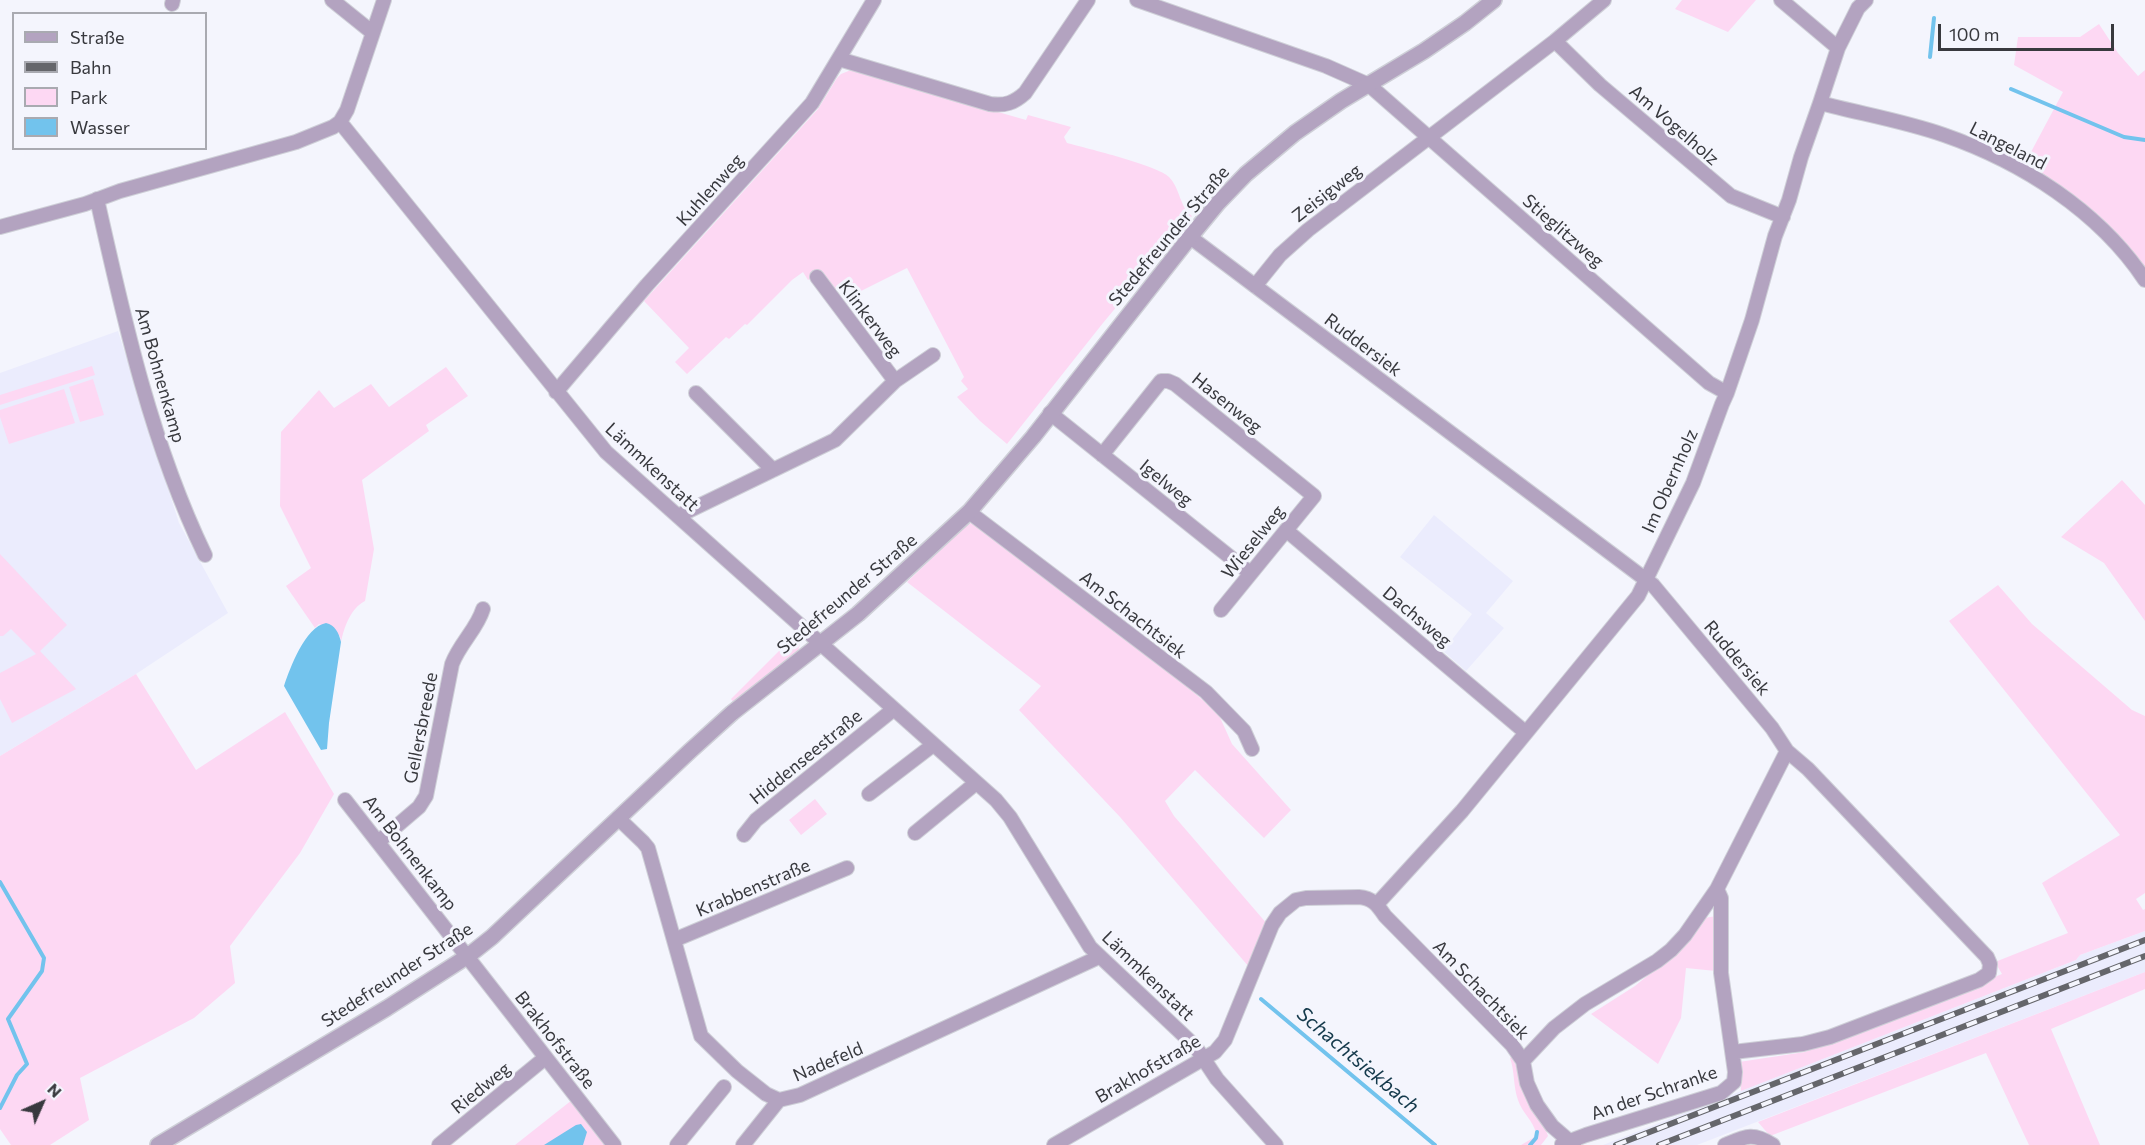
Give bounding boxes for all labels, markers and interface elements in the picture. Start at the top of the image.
legend [12,12,207,150]
scale bar [1941,12,2116,50]
text: 100 m [1949,23,1999,45]
text: Straße [70,26,125,48]
text: Bahn [70,56,112,78]
street label: Am Vogelholz [1625,80,1723,170]
text: Park [70,86,108,108]
text: Wasser [70,116,130,138]
street label: Langeland [1966,117,2050,175]
street label: Kuhlenweg [672,149,748,231]
street label: Zeisigweg [1288,159,1366,227]
street label: Stedefreunder Straße [1104,162,1234,310]
street label: Stieglitzweg [1518,190,1608,272]
street label: Klinkerweg [834,276,906,362]
street label: Am Bohnenkamp [130,305,190,445]
street label: Ruddersiek [1320,309,1406,381]
street label: Hasenweg [1188,368,1266,438]
street label: Lämmkenstatt [601,418,703,516]
street label: Im Obernholz [1638,426,1702,536]
street label: Igelweg [1135,455,1197,511]
street label: Wieselweg [1217,501,1289,583]
street label: Stedefreunder Straße [773,529,921,659]
street label: Am Schachtsiek [1075,567,1191,663]
street label: Dachsweg [1378,582,1456,652]
street label: Ruddersiek [1699,616,1775,700]
street label: Gellersbreede [400,671,442,785]
street label: Hiddenseestraße [745,705,867,809]
street label: Am Bohnenkamp [358,791,462,915]
street label: Krabbenstraße [693,854,813,922]
street label: Stedefreunder Straße [317,918,477,1032]
street label: Lämmkenstatt [1097,927,1199,1025]
street label: Am Schachtsiek [1428,936,1534,1044]
street label: Brakhofstraße [510,987,600,1093]
water label: Schachtsiekbach [1292,1002,1424,1118]
street label: Brakhofstraße [1092,1030,1204,1108]
street label: Nadefeld [790,1038,866,1086]
street label: Riedweg [447,1058,515,1118]
street label: An der Schranke [1588,1061,1720,1125]
north arrow [12,1073,72,1133]
text: N [44,1079,66,1101]

